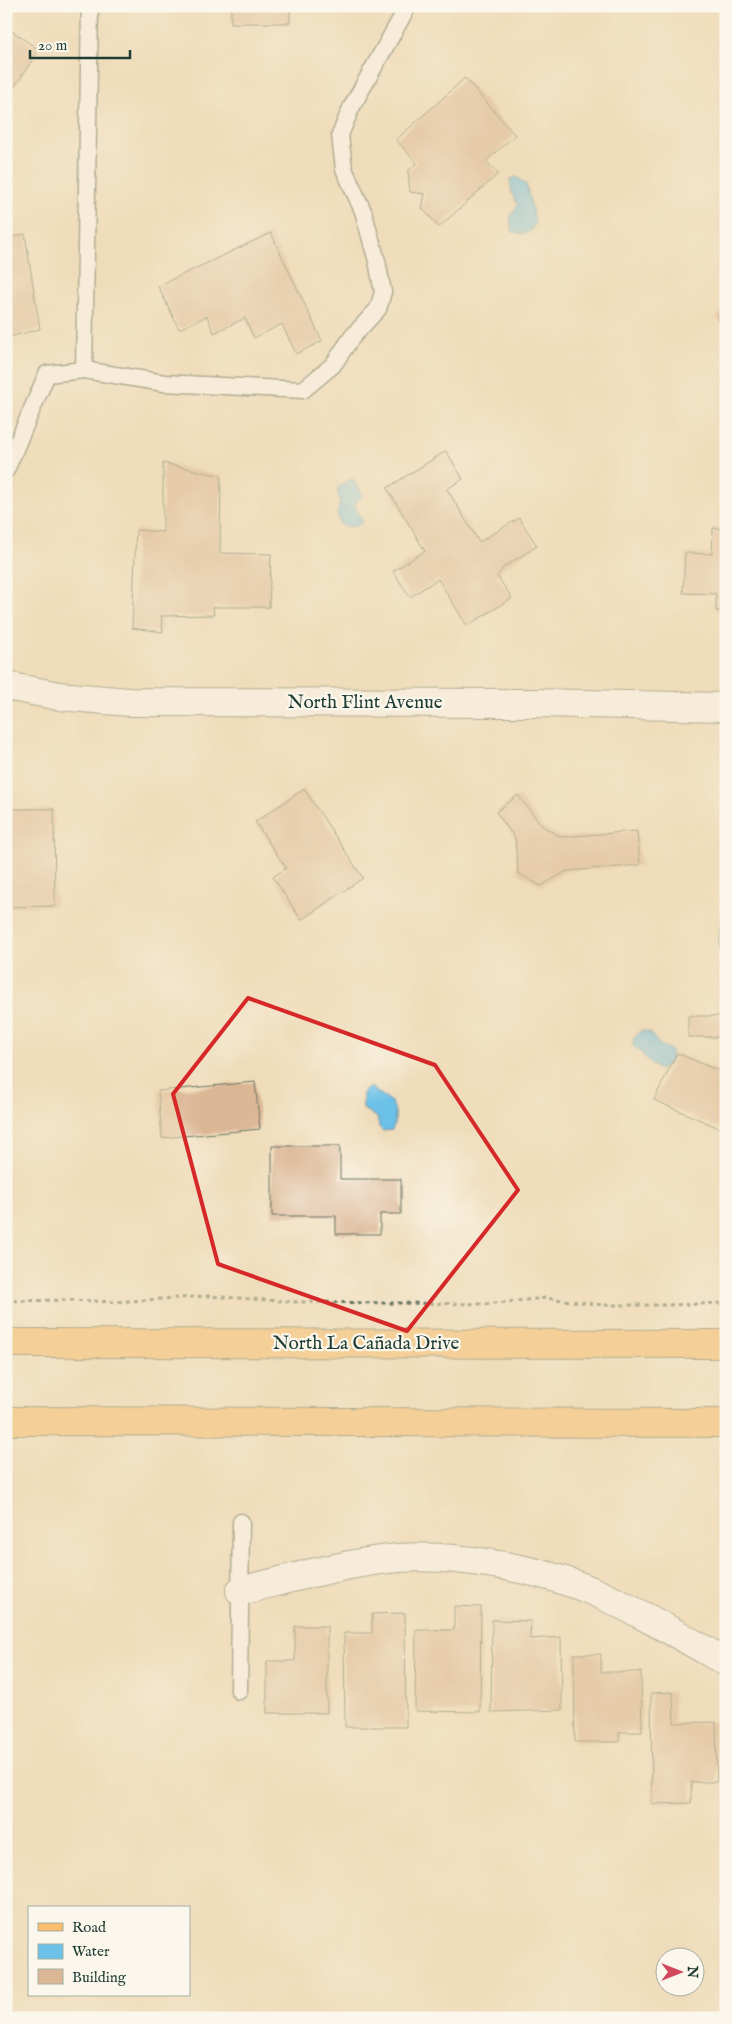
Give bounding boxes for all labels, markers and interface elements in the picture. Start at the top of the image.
scale bar [30,28,130,60]
text: 20 m [38,36,68,55]
street label: North Flint Avenue [288,691,443,715]
street label: North La Cañada Drive [273,1332,460,1356]
legend [28,1906,190,1996]
text: Road [72,1918,107,1937]
text: Water [72,1942,110,1961]
north arrow [654,1946,704,1996]
text: N [683,1965,701,1978]
text: Building [72,1968,127,1987]

